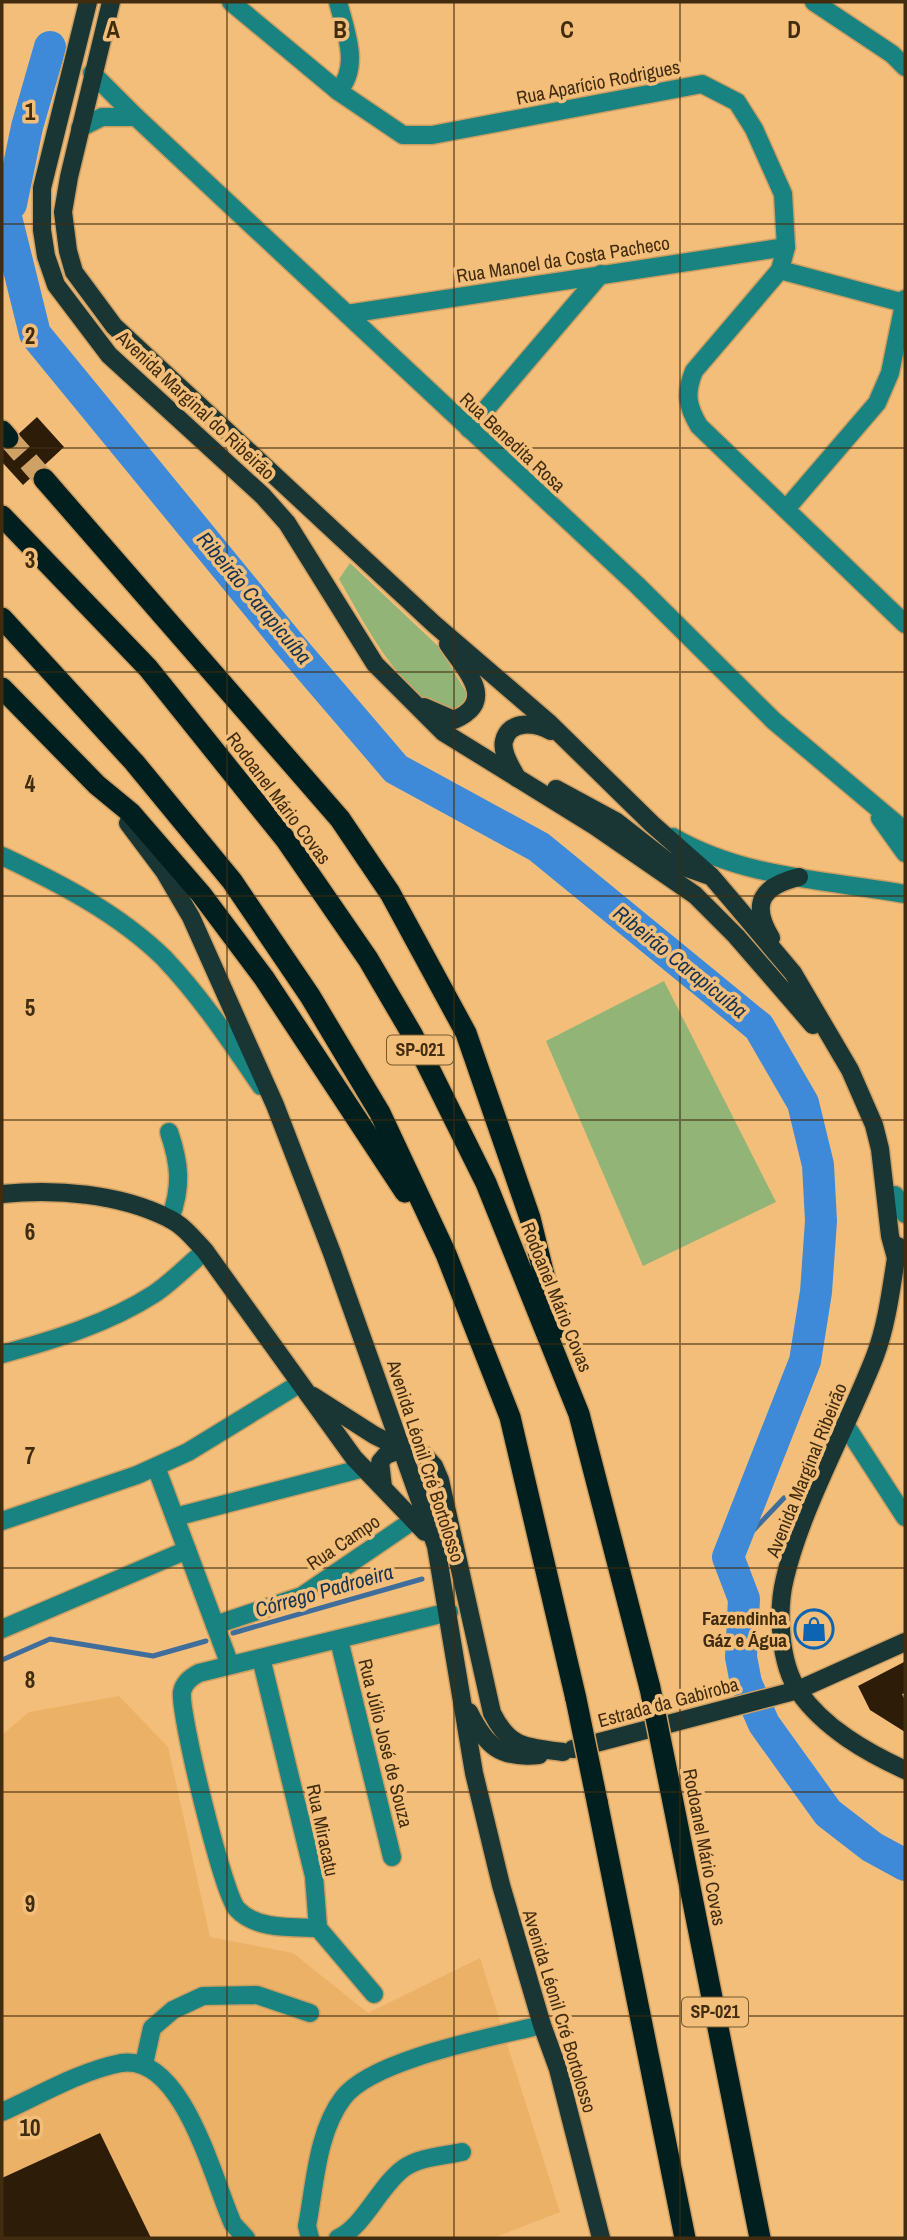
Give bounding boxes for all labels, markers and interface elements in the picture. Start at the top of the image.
text: A [106,14,120,45]
text: B [333,14,347,45]
text: C [560,14,574,45]
text: D [787,14,801,45]
street label: Rua Aparício Rodrigues [514,53,682,111]
text: 1 [25,96,36,127]
street label: Rua Manoel da Costa Pacheco [454,229,672,289]
text: 2 [25,320,35,351]
street label: Avenida Marginal do Ribeirão [110,324,281,485]
street label: Rua Benedita Rosa [454,386,572,498]
water label: Ribeirão Carapicuíba [190,525,318,670]
text: 3 [25,544,35,575]
street label: Rodoanel Mário Covas [221,727,337,870]
text: 4 [25,768,36,799]
water label: Ribeirão Carapicuíba [607,899,753,1025]
text: 5 [25,992,35,1023]
road number: SP-021 [387,1036,453,1064]
text: 6 [25,1216,35,1247]
street label: Rodoanel Mário Covas [515,1218,599,1376]
street label: Avenida Léonil Cré Bortolosso [381,1356,471,1565]
street label: Avenida Marginal Ribeirão [759,1379,853,1562]
text: 7 [25,1440,35,1471]
street label: Rua Campo [301,1508,385,1576]
water label: Córrego Padroeira [251,1557,396,1624]
place label: Fazendinha Gáz e Água [702,1605,787,1653]
shop icon: Fazendinha Gáz e Água [793,1608,835,1650]
street label: Rua Júlio José de Souza [352,1656,420,1831]
text: 8 [25,1664,35,1695]
street label: Estrada da Gabiroba [595,1671,742,1733]
street label: Rodoanel Mário Covas [677,1766,733,1928]
street label: Rua Miracatu [301,1782,345,1878]
text: 9 [25,1888,35,1919]
street label: Avenida Léonil Cré Bortolosso [516,1905,603,2116]
road number: SP-021 [682,1998,748,2026]
text: 10 [20,2112,40,2143]

